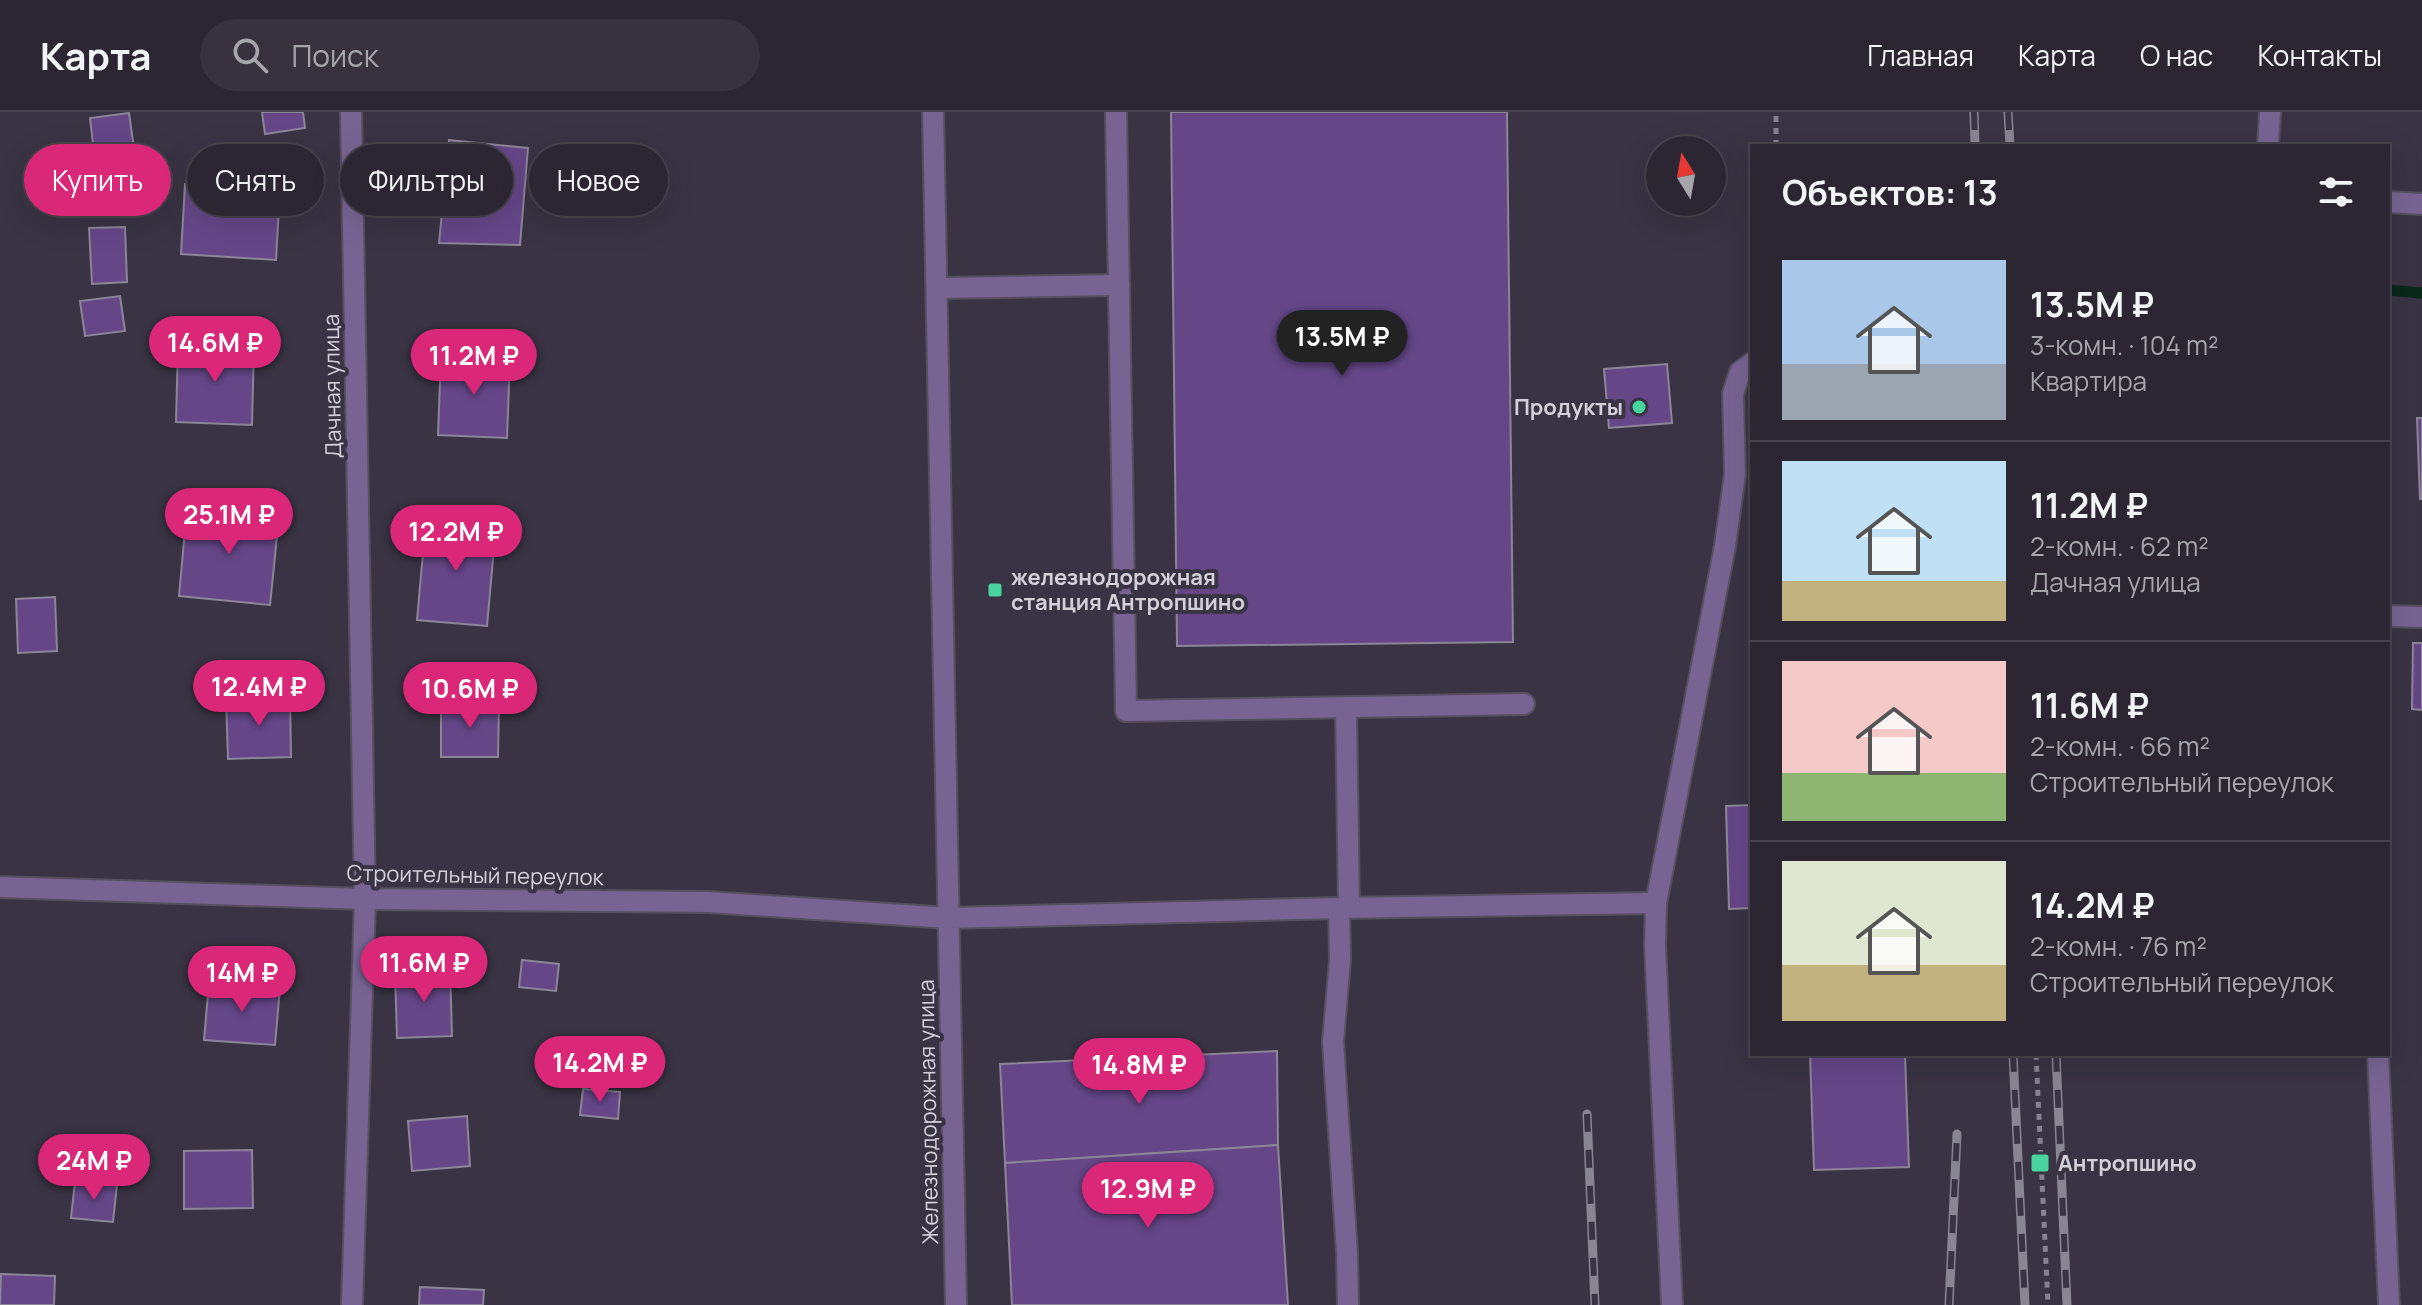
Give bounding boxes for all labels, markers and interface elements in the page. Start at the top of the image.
search box [200,19,760,91]
text: Карта [40,29,152,81]
icon: search [228,33,272,77]
text: Поиск [292,35,379,76]
text: Главная [1867,36,1974,74]
text: Карта [2018,36,2096,74]
text: О нас [2140,36,2213,74]
text: Контакты [2257,36,2382,74]
north arrow [1646,136,1726,216]
map controls [1646,136,1726,216]
chip: Купить [24,144,171,216]
chip: Снять [187,144,324,216]
chip: Фильтры [340,144,513,216]
chip: Новое [529,144,668,216]
text: Объектов: 13 [1782,169,1998,215]
icon: filters [2314,170,2358,214]
text: 13.5M ₽ [2030,281,2154,327]
icon: home [1846,292,1942,388]
pin: 13.5M ₽ [1268,310,1416,378]
street label: Дачная улица [316,314,348,458]
pin: 14.6M ₽ [141,316,289,384]
text: 13.5M ₽ [1295,318,1389,354]
text: 14.6M ₽ [167,324,263,360]
text: 3-комн. · 104 m² [2030,327,2219,363]
pin: 11.2M ₽ [400,329,548,397]
text: 11.2M ₽ [429,337,519,373]
text: Квартира [2030,363,2147,399]
place label: Продукты [1514,392,1623,422]
marker: Продукты [1630,398,1648,416]
text: 11.2M ₽ [2030,482,2148,528]
pin: 25.1M ₽ [155,488,303,556]
icon: home [1846,493,1942,589]
text: 25.1M ₽ [183,496,275,532]
pin: 12.2M ₽ [382,505,530,573]
text: 12.2M ₽ [408,513,504,549]
text: 2-комн. · 62 m² [2030,528,2209,564]
place label: железнодорожная станция Антропшино [1011,562,1245,617]
text: Дачная улица [2030,564,2201,600]
marker: железнодорожная станция Антропшино [986,581,1004,599]
pin: 12.4M ₽ [185,660,333,728]
pin: 10.6M ₽ [396,662,544,730]
text: 12.4M ₽ [211,668,307,704]
text: 10.6M ₽ [421,670,519,706]
text: 11.6M ₽ [2030,682,2149,728]
icon: home [1846,693,1942,789]
text: 2-комн. · 66 m² [2030,728,2210,764]
text: Строительный переулок [2030,764,2334,800]
street label: Строительный переулок [346,858,605,892]
text: 14.2M ₽ [2030,882,2155,928]
icon: home [1846,893,1942,989]
text: 2-комн. · 76 m² [2030,928,2207,964]
pin: 11.6M ₽ [350,936,498,1004]
text: 11.6M ₽ [378,944,470,980]
pin: 14M ₽ [186,946,298,1014]
text: 14M ₽ [206,954,278,990]
text: Строительный переулок [2030,964,2334,1000]
street label: Железнодорожная улица [911,979,945,1245]
pin: 14.2M ₽ [526,1036,674,1104]
pin: 14.8M ₽ [1065,1038,1213,1106]
text: 14.2M ₽ [552,1044,648,1080]
text: 14.8M ₽ [1091,1046,1187,1082]
pin: 24M ₽ [38,1134,150,1202]
text: 24M ₽ [56,1142,132,1178]
place label: Антропшино [2058,1148,2197,1178]
marker: Антропшино [2029,1152,2051,1174]
pin: 12.9M ₽ [1074,1162,1222,1230]
text: 12.9M ₽ [1100,1170,1196,1206]

